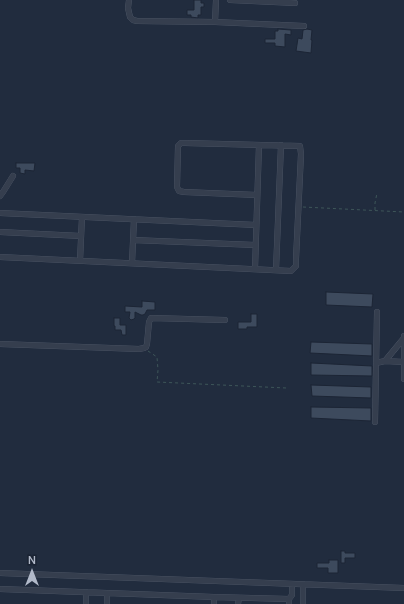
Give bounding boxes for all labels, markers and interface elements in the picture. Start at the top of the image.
north arrow [12,552,52,592]
text: N [28,552,36,567]

